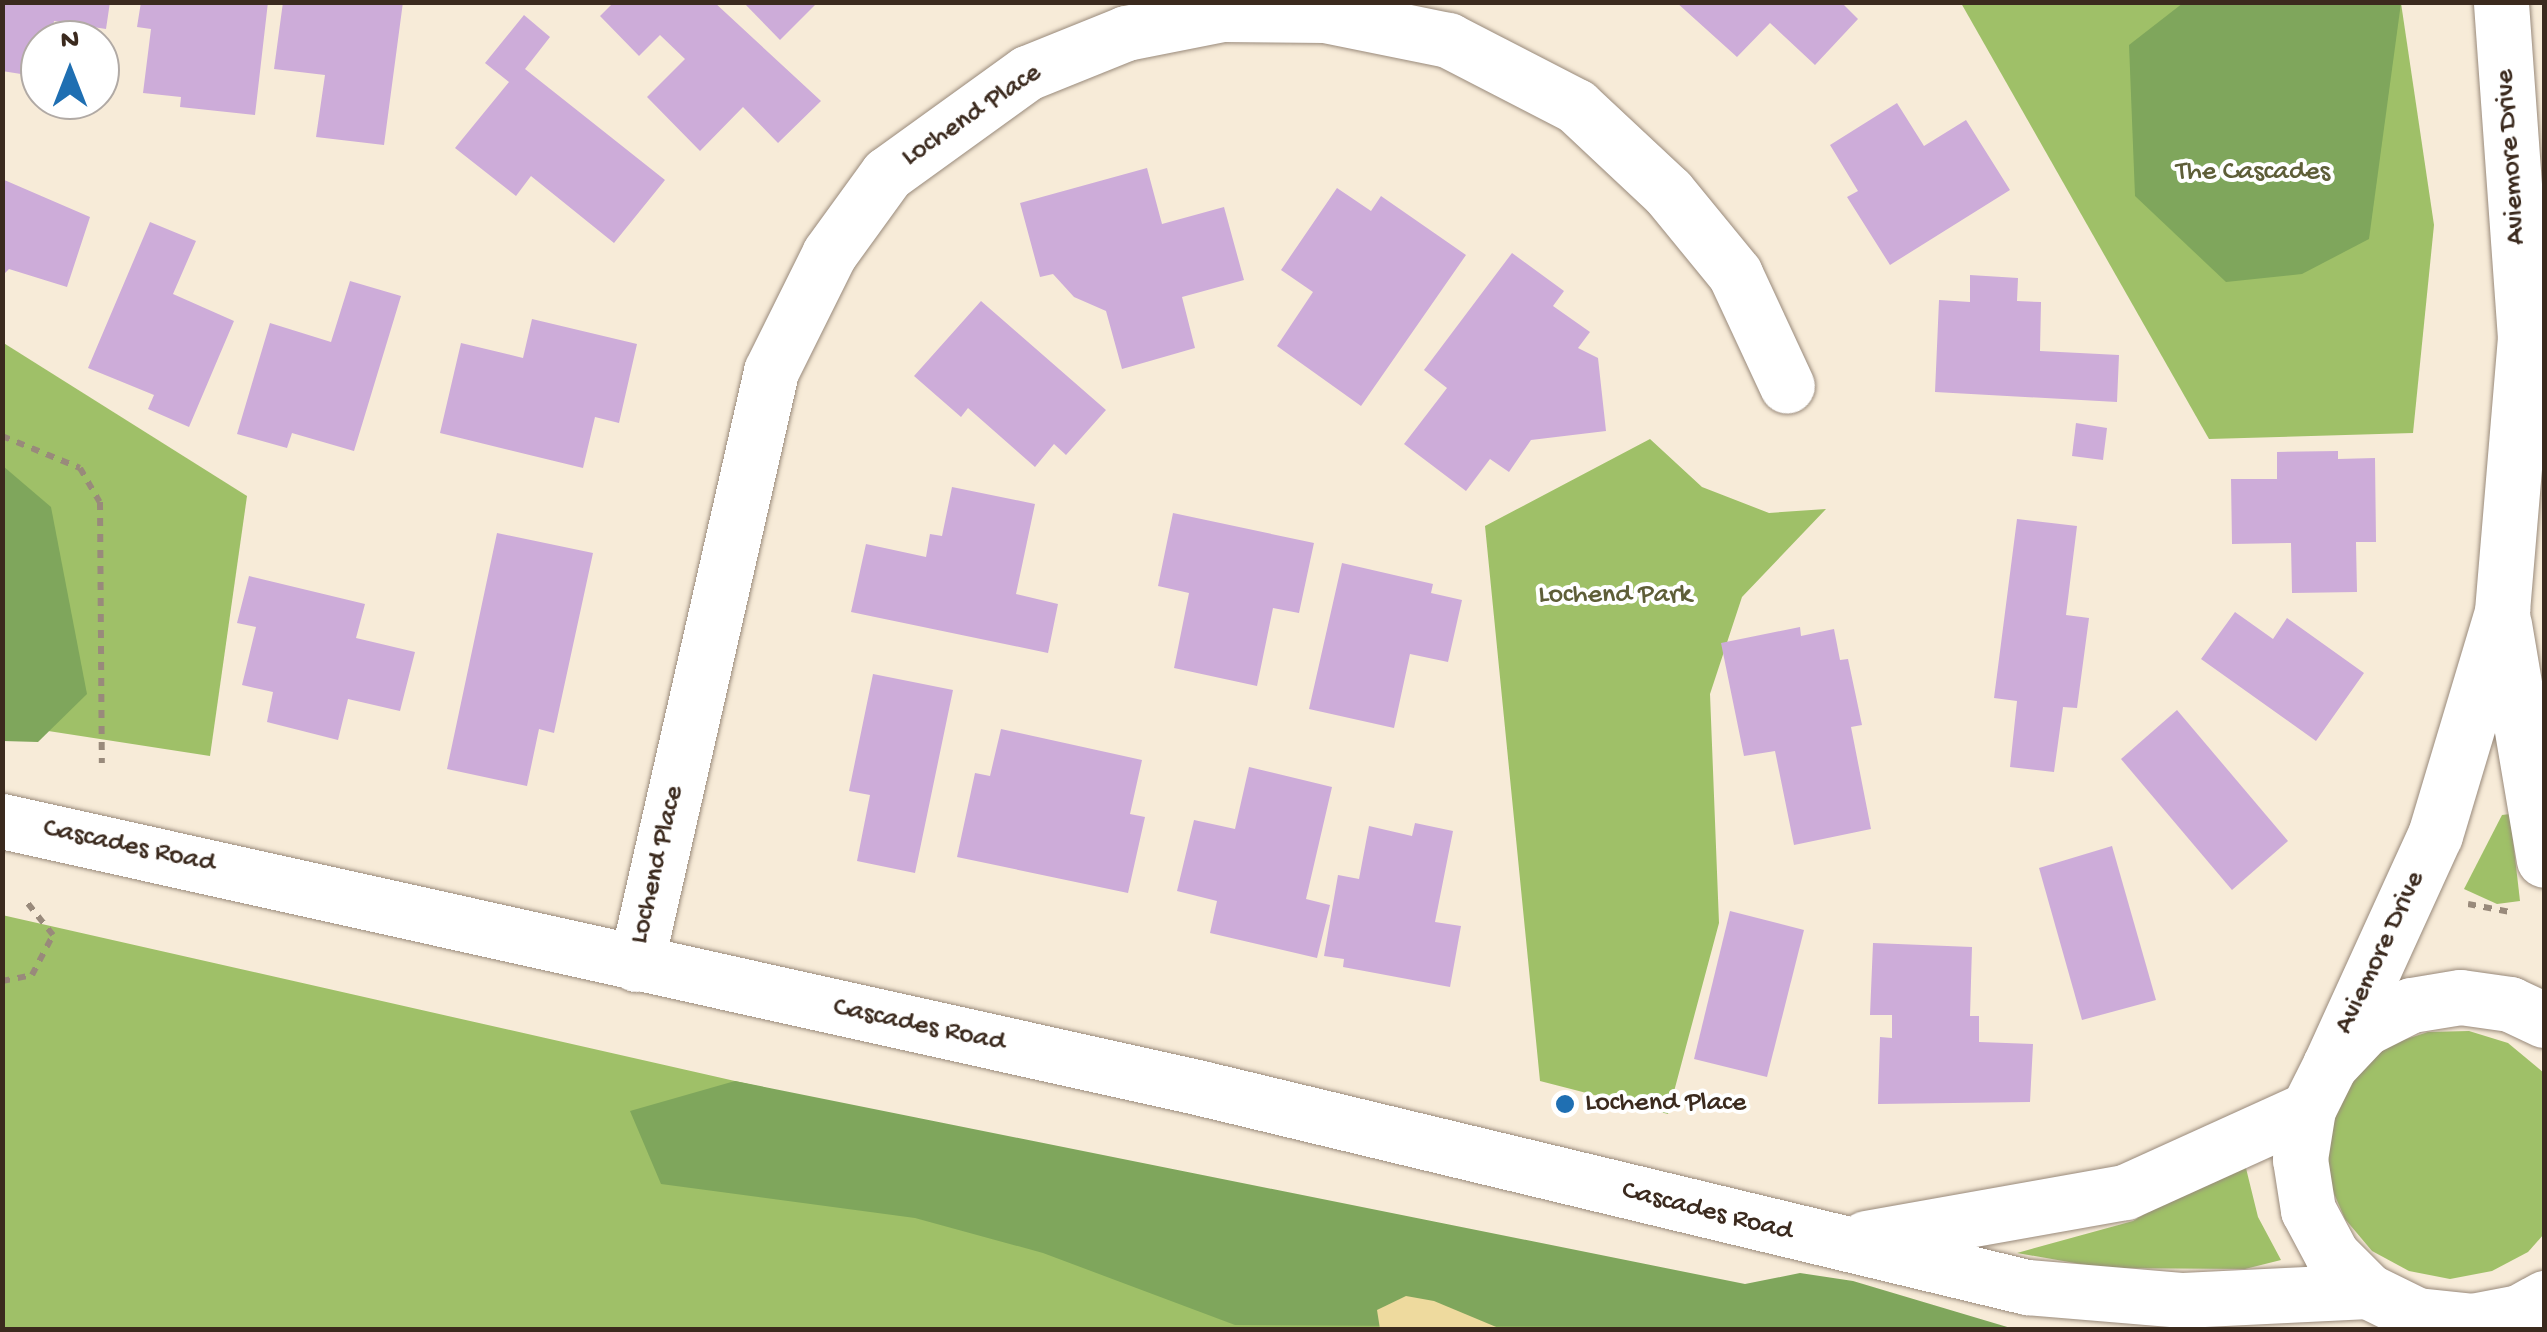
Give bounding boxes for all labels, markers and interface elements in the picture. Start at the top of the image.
north arrow [20,20,120,120]
text: N [61,25,79,58]
street label: Lochend Place [896,57,1048,175]
street label: Aviemore Drive [2489,68,2535,246]
park label: The Cascades [2176,156,2330,190]
park label: Lochend Park [1538,579,1692,613]
street label: Lochend Place [623,783,693,947]
street label: Cascades Road [40,812,218,882]
street label: Aviemore Drive [2329,866,2433,1040]
street label: Cascades Road [830,991,1008,1061]
place label: Lochend Place [1585,1087,1746,1121]
marker: Lochend Place [1554,1093,1576,1115]
street label: Cascades Road [1618,1175,1796,1249]

